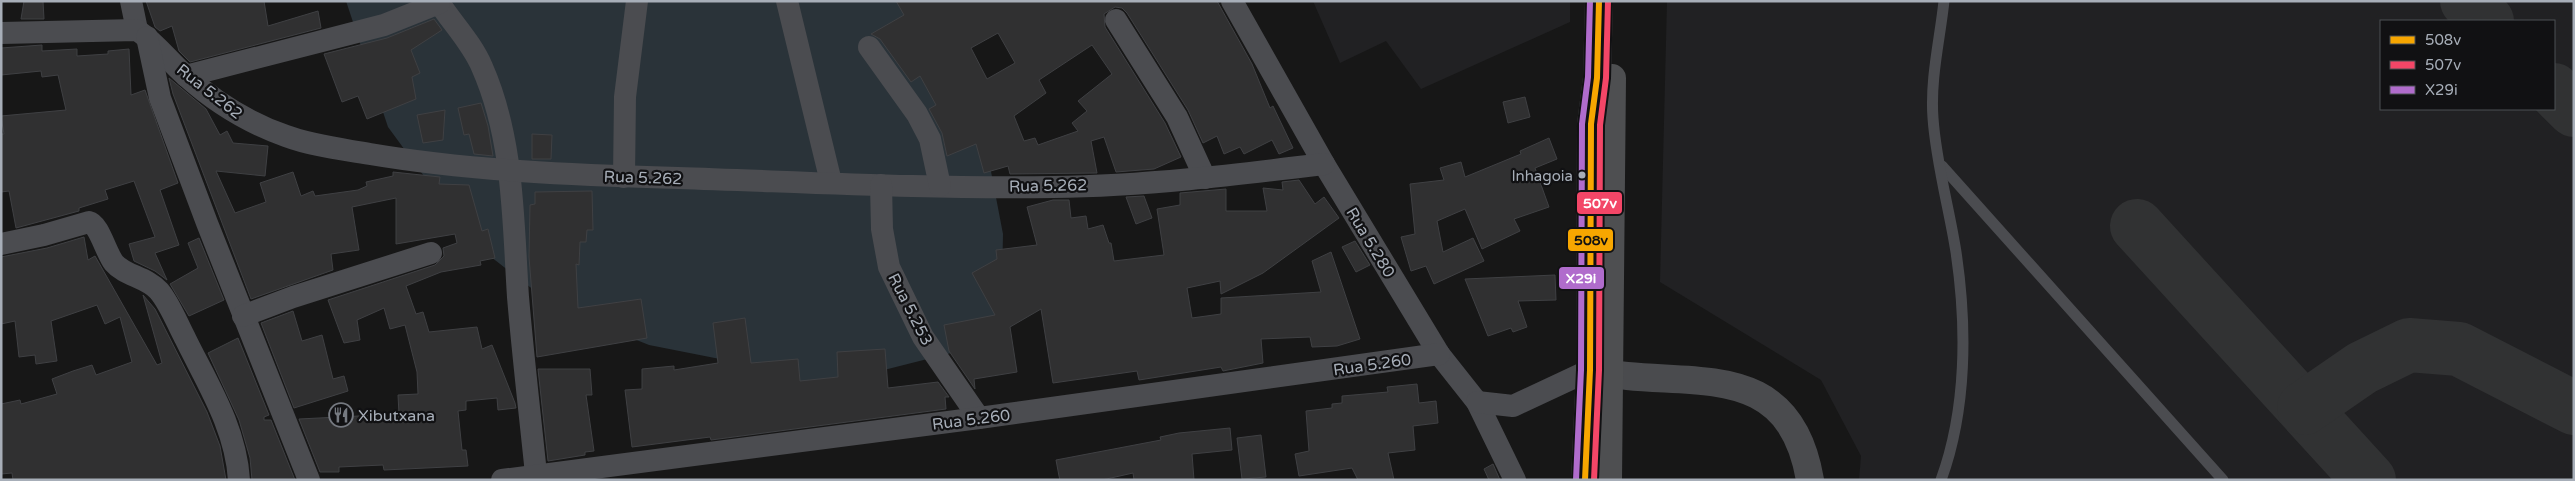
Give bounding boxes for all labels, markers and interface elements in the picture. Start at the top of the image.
legend [2380,20,2555,110]
text: 508v [2425,31,2461,49]
text: 507v [2425,56,2461,74]
street label: Rua 5.262 [172,60,246,124]
text: X29i [2425,81,2458,99]
street label: Rua 5.262 [603,167,683,189]
place label: Inhagoia [1511,167,1573,185]
marker: Inhagoia [1577,170,1587,180]
street label: Rua 5.262 [1009,175,1087,197]
line badge: 507v [1576,191,1623,215]
text: 507v [1583,195,1617,212]
street label: Rua 5.280 [1341,204,1399,281]
line badge: 508v [1567,228,1614,252]
text: 508v [1574,232,1608,249]
line badge: X29i [1558,266,1605,290]
street label: Rua 5.253 [883,270,937,349]
text: X29i [1566,270,1596,287]
street label: Rua 5.260 [1332,350,1412,380]
restaurant icon: Xibutxana [328,402,354,428]
street label: Rua 5.260 [931,405,1011,435]
place label: Xibutxana [358,406,435,426]

